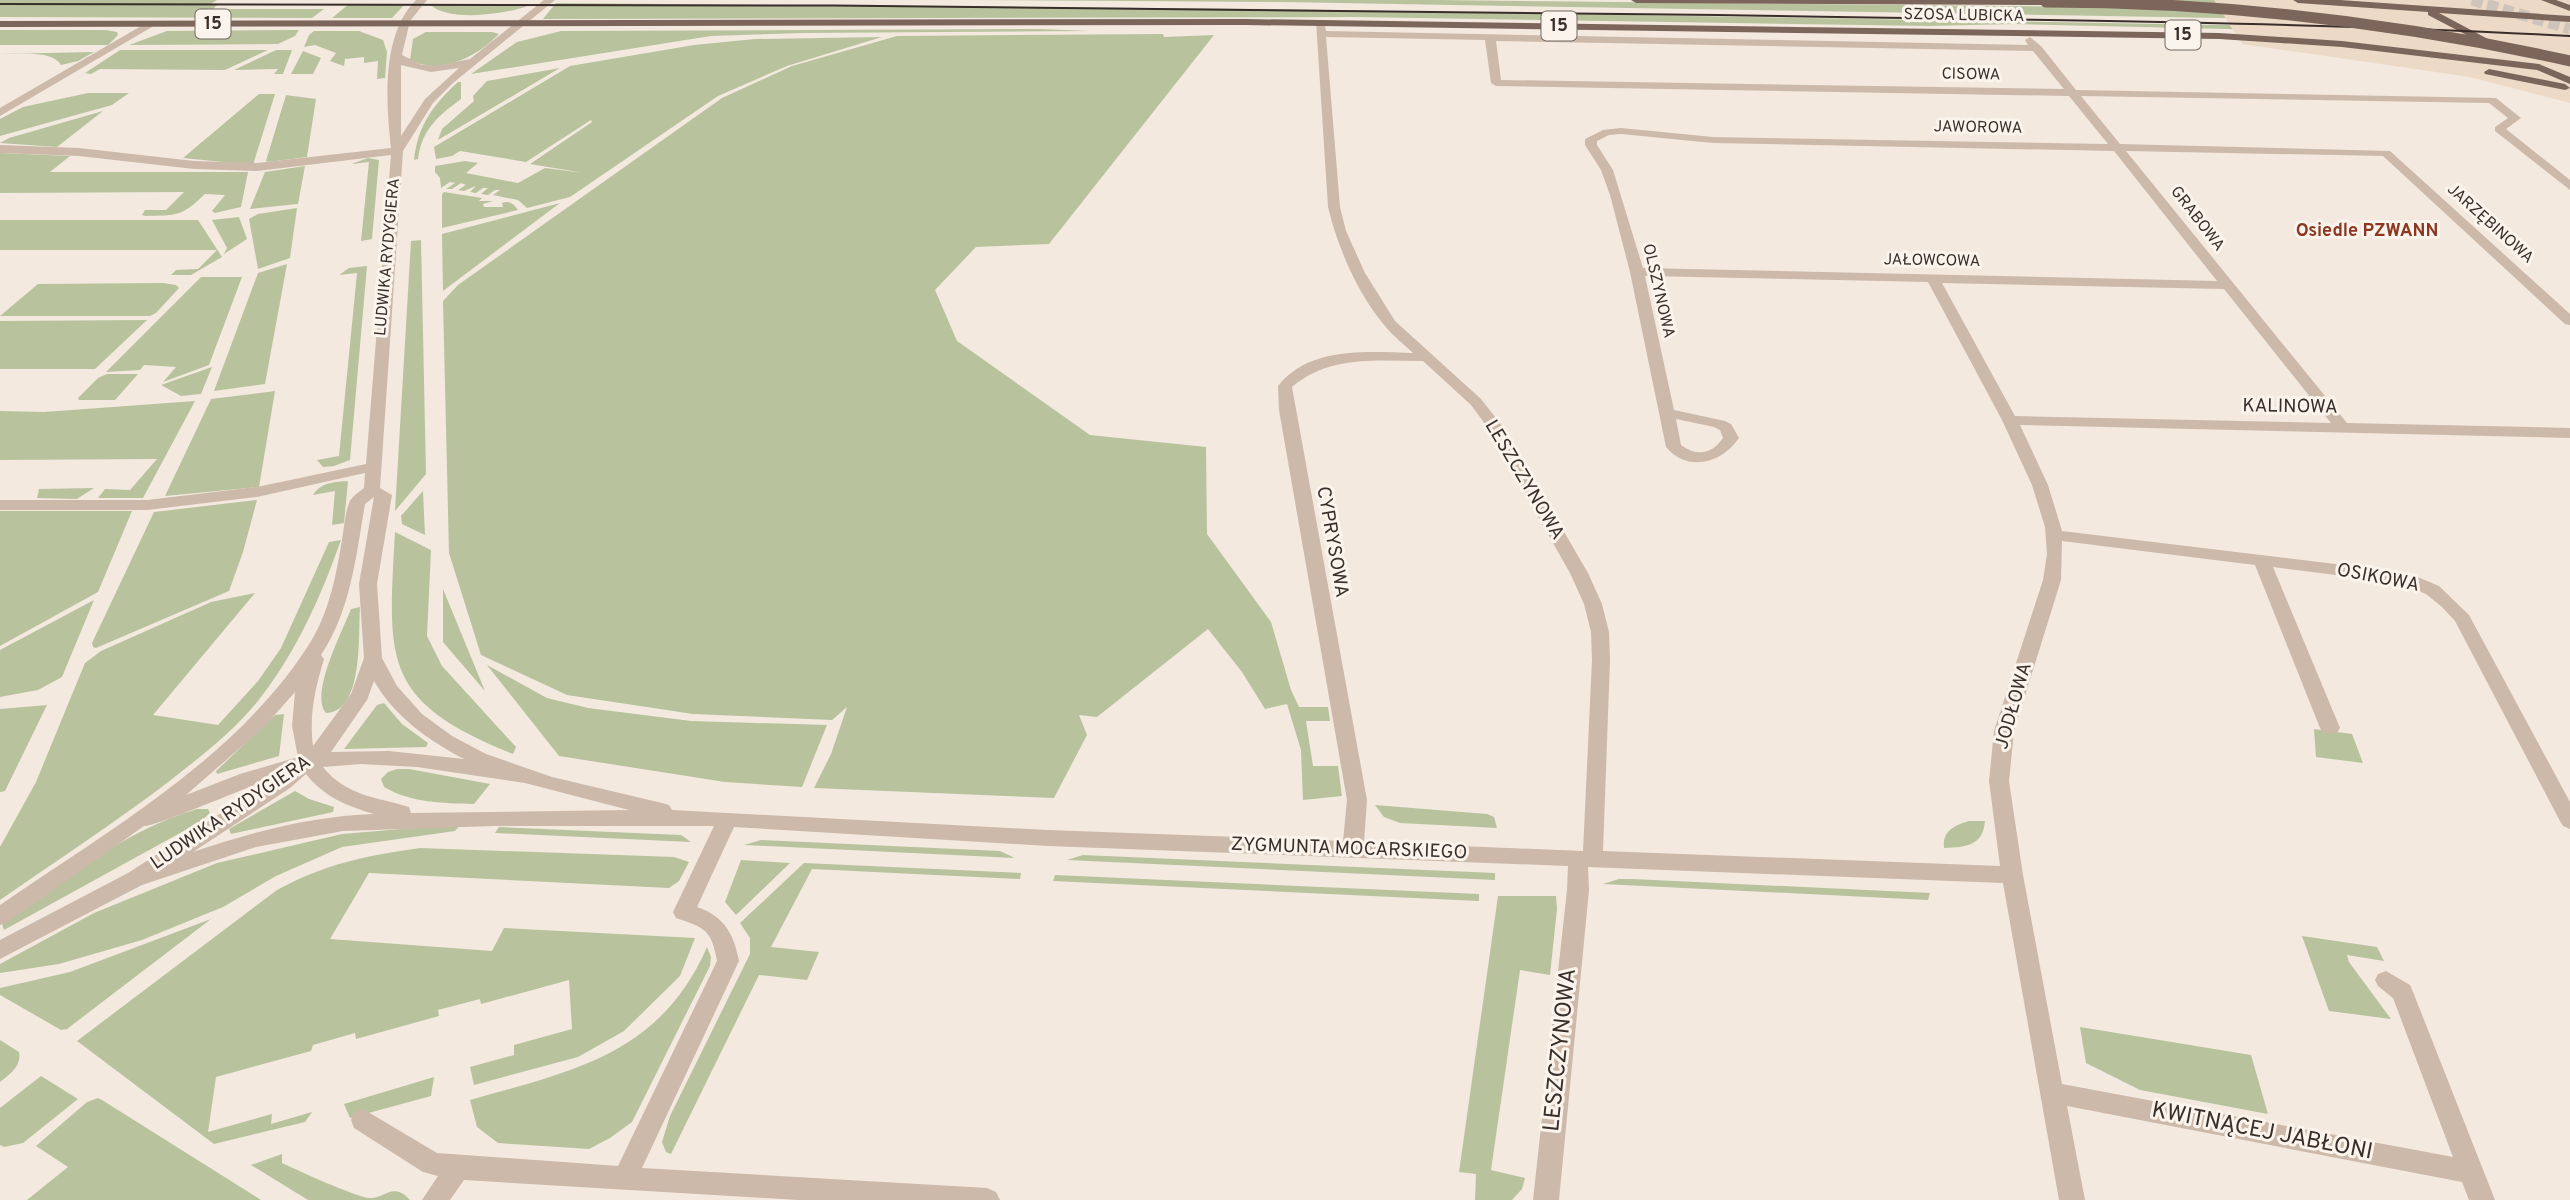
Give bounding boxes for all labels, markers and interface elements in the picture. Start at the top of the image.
street label: SZOSA LUBICKA [1903,5,2025,27]
road number: 15 [196,9,230,38]
road number: 15 [1542,12,1576,41]
road number: 15 [2166,20,2200,50]
street label: CISOWA [1941,64,2001,86]
street label: JAWOROWA [1933,117,2023,139]
street label: LUDWIKA RYDYGIERA [371,177,405,337]
street label: JARZĘBINOWA [2442,180,2538,268]
street label: GRABOWA [2165,182,2229,256]
district label: Osiedle PZWANN [2296,220,2438,243]
street label: OLSZYNOWA [1637,242,1679,340]
street label: JAŁOWCOWA [1883,250,1981,272]
street label: KALINOWA [2242,394,2338,420]
street label: LESZCZYNOWA [1479,416,1569,544]
street label: CYPRYSOWA [1310,484,1354,600]
street label: OSIKOWA [2335,558,2421,598]
street label: JODŁOWA [1990,660,2038,752]
street label: LUDWIKA RYDYGIERA [146,750,316,876]
street label: ZYGMUNTA MOCARSKIEGO [1230,833,1468,865]
street label: LESZCZYNOWA [1538,967,1584,1133]
street label: KWITNĄCEJ JABŁONI [2149,1096,2375,1168]

